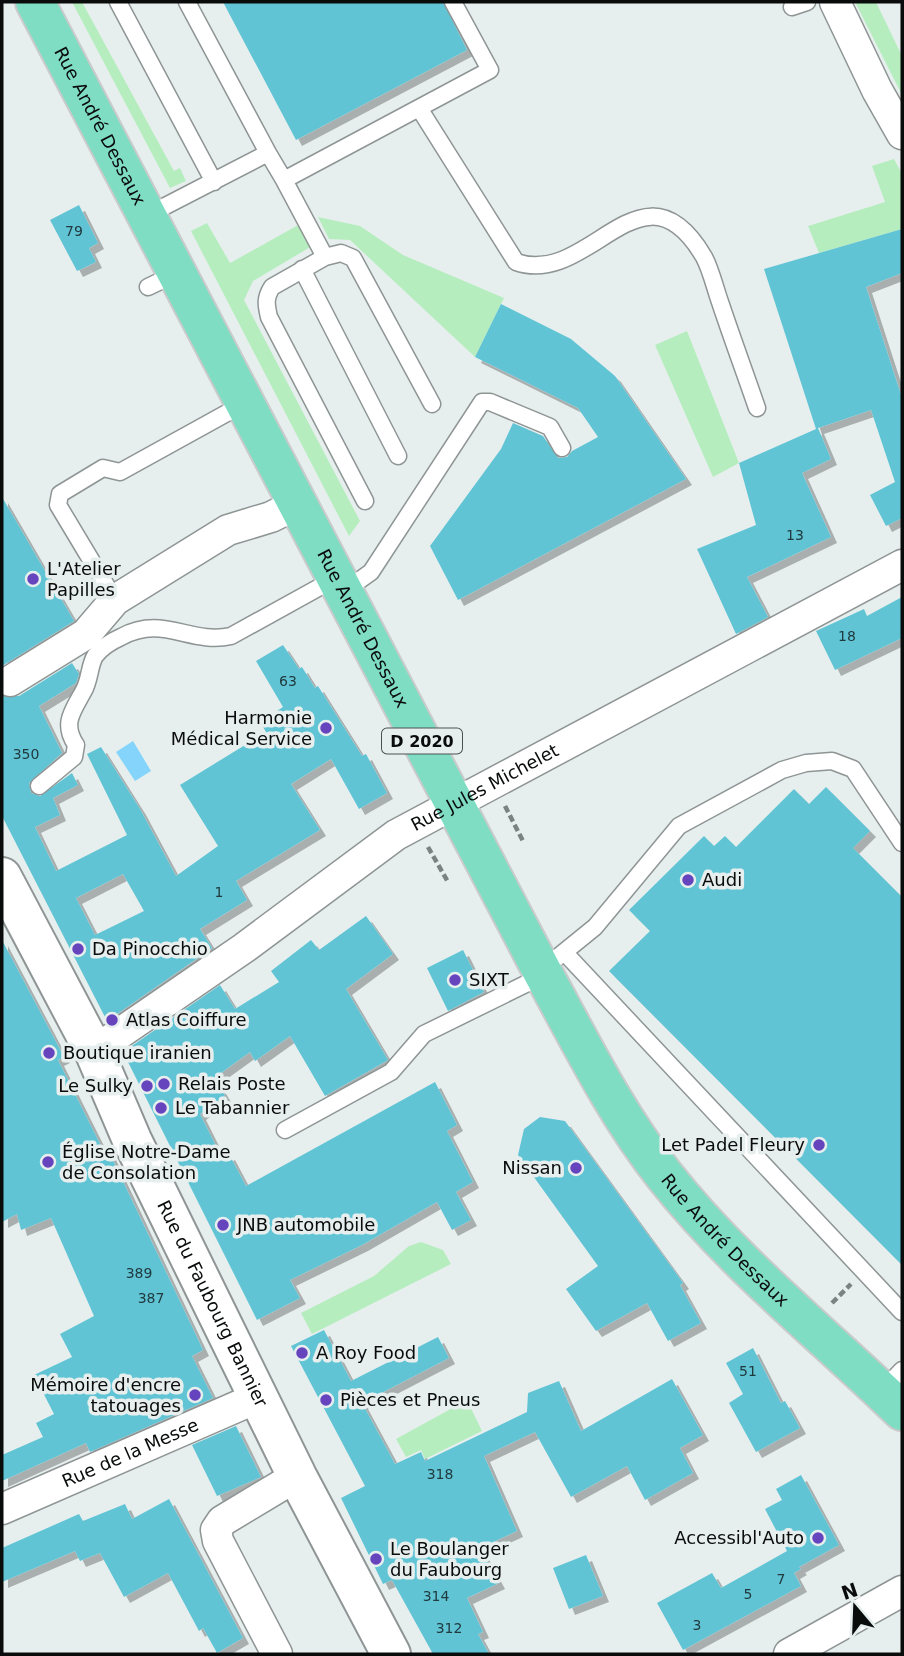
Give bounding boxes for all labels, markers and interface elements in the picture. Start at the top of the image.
street label: Rue André Dessaux [50,43,151,209]
house number: 79 [65,223,83,239]
house number: 13 [786,527,804,543]
street label: Rue André Dessaux [313,545,413,711]
place label: L'Atelier Papilles [47,558,121,600]
marker: L'Atelier Papilles [25,571,41,587]
house number: 18 [838,628,856,644]
house number: 63 [279,673,297,689]
place label: Harmonie Médical Service [171,707,312,749]
marker: Harmonie Médical Service [318,720,334,736]
road number: D 2020 [382,728,462,754]
street label: Rue Jules Michelet [407,739,562,835]
house number: 350 [13,746,39,762]
place label: Audi [702,869,742,890]
marker: Audi [680,872,696,888]
house number: 1 [215,884,223,900]
place label: Da Pinocchio [92,938,208,959]
marker: Da Pinocchio [70,941,86,957]
place label: SIXT [469,969,510,990]
marker: SIXT [447,972,463,988]
place label: Atlas Coiffure [126,1009,247,1030]
marker: Atlas Coiffure [104,1012,120,1028]
place label: Boutique iranien [63,1042,212,1063]
marker: Boutique iranien [41,1045,57,1061]
place label: Relais Poste [178,1073,286,1094]
place label: Le Sulky [58,1075,133,1096]
marker: Relais Poste [156,1076,172,1092]
marker: Le Sulky [139,1078,155,1094]
place label: Le Tabannier [175,1097,290,1118]
marker: Le Tabannier [153,1100,169,1116]
place label: Let Padel Fleury [661,1134,805,1155]
marker: Let Padel Fleury [811,1137,827,1153]
place label: Église Notre-Dame de Consolation [62,1141,231,1183]
marker: Église Notre-Dame de Consolation [40,1154,56,1170]
place label: Nissan [502,1157,562,1178]
marker: Nissan [568,1160,584,1176]
street label: Rue André Dessaux [657,1169,794,1311]
street label: Rue du Faubourg Bannier [153,1197,273,1411]
place label: JNB automobile [236,1214,375,1235]
marker: JNB automobile [215,1217,231,1233]
house number: 389 [126,1265,152,1281]
house number: 387 [138,1290,164,1306]
place label: A Roy Food [316,1342,416,1363]
marker: A Roy Food [294,1345,310,1361]
house number: 51 [739,1363,757,1379]
place label: Mémoire d'encre tatouages [30,1374,181,1416]
marker: Mémoire d'encre tatouages [187,1387,203,1403]
place label: Pièces et Pneus [340,1389,480,1410]
marker: Pièces et Pneus [318,1392,334,1408]
street label: Rue de la Messe [59,1414,201,1491]
house number: 318 [427,1466,453,1482]
place label: Accessibl'Auto [674,1527,804,1548]
marker: Accessibl'Auto [810,1530,826,1546]
place label: Le Boulanger du Faubourg [390,1538,509,1580]
marker: Le Boulanger du Faubourg [368,1551,384,1567]
house number: 7 [777,1571,785,1587]
north arrow [820,1572,890,1642]
text: N [838,1578,861,1604]
house number: 5 [744,1586,752,1602]
house number: 314 [423,1588,449,1604]
house number: 3 [693,1617,701,1633]
house number: 312 [436,1620,462,1636]

